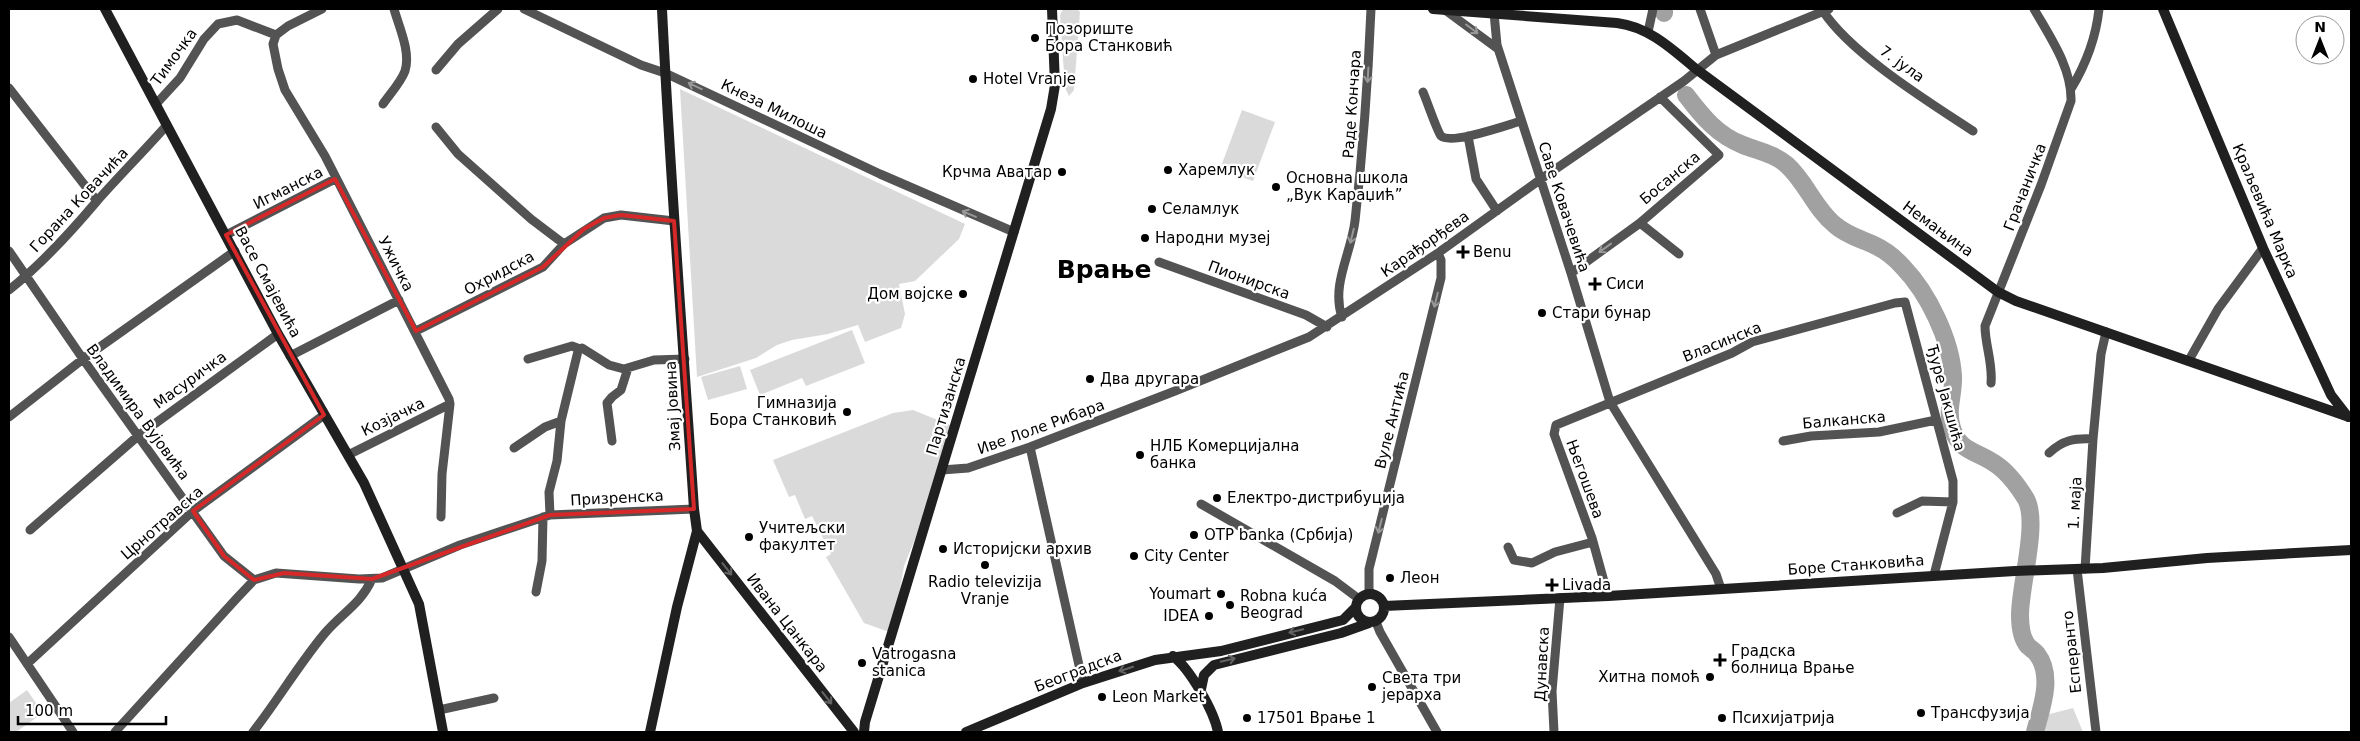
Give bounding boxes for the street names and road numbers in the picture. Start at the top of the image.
street label: Тимочка [147,25,201,90]
street label: 7. јула [1876,42,1928,86]
street label: Раде Кончара [1339,49,1365,159]
street label: Кнеза Милоша [718,75,830,143]
street label: Саве Ковачевића [1534,140,1594,274]
street label: Грачаничка [2000,141,2050,233]
street label: Краљевића Марка [2229,141,2301,281]
street label: Горана Ковачића [26,144,132,256]
street label: Босанска [1636,148,1704,208]
street label: Игманска [250,163,326,213]
street label: Немањина [1899,197,1977,261]
street label: Карађорђева [1378,207,1472,281]
street label: Васе Смајевића [231,223,305,341]
street label: Ужичка [374,233,418,295]
street label: Охридска [461,247,537,299]
street label: Пионирска [1206,257,1292,303]
street label: Власинска [1680,318,1764,366]
street label: Владимира Вујовића [83,340,193,484]
street label: Ђуре Јакшића [1923,342,1969,453]
street label: Масуричка [150,348,230,412]
street label: Партизанска [922,355,970,457]
street label: Змај Јовина [662,360,684,452]
street label: Вуле Антића [1371,369,1413,471]
street label: Козјачка [358,394,428,440]
street label: Иве Лоле Рибара [975,396,1107,458]
street label: Балканска [1802,407,1886,433]
street label: Његошева [1562,437,1608,521]
street label: 1. маја [2065,476,2085,530]
street label: Црнотравска [117,482,207,564]
street label: Призренска [570,487,664,509]
street label: Боре Станковића [1787,551,1925,579]
street label: Ивана Цанкара [743,570,831,676]
street label: Есперанто [2059,610,2085,694]
street label: Дунавска [1531,626,1553,702]
street label: Београдска [1032,646,1124,696]

